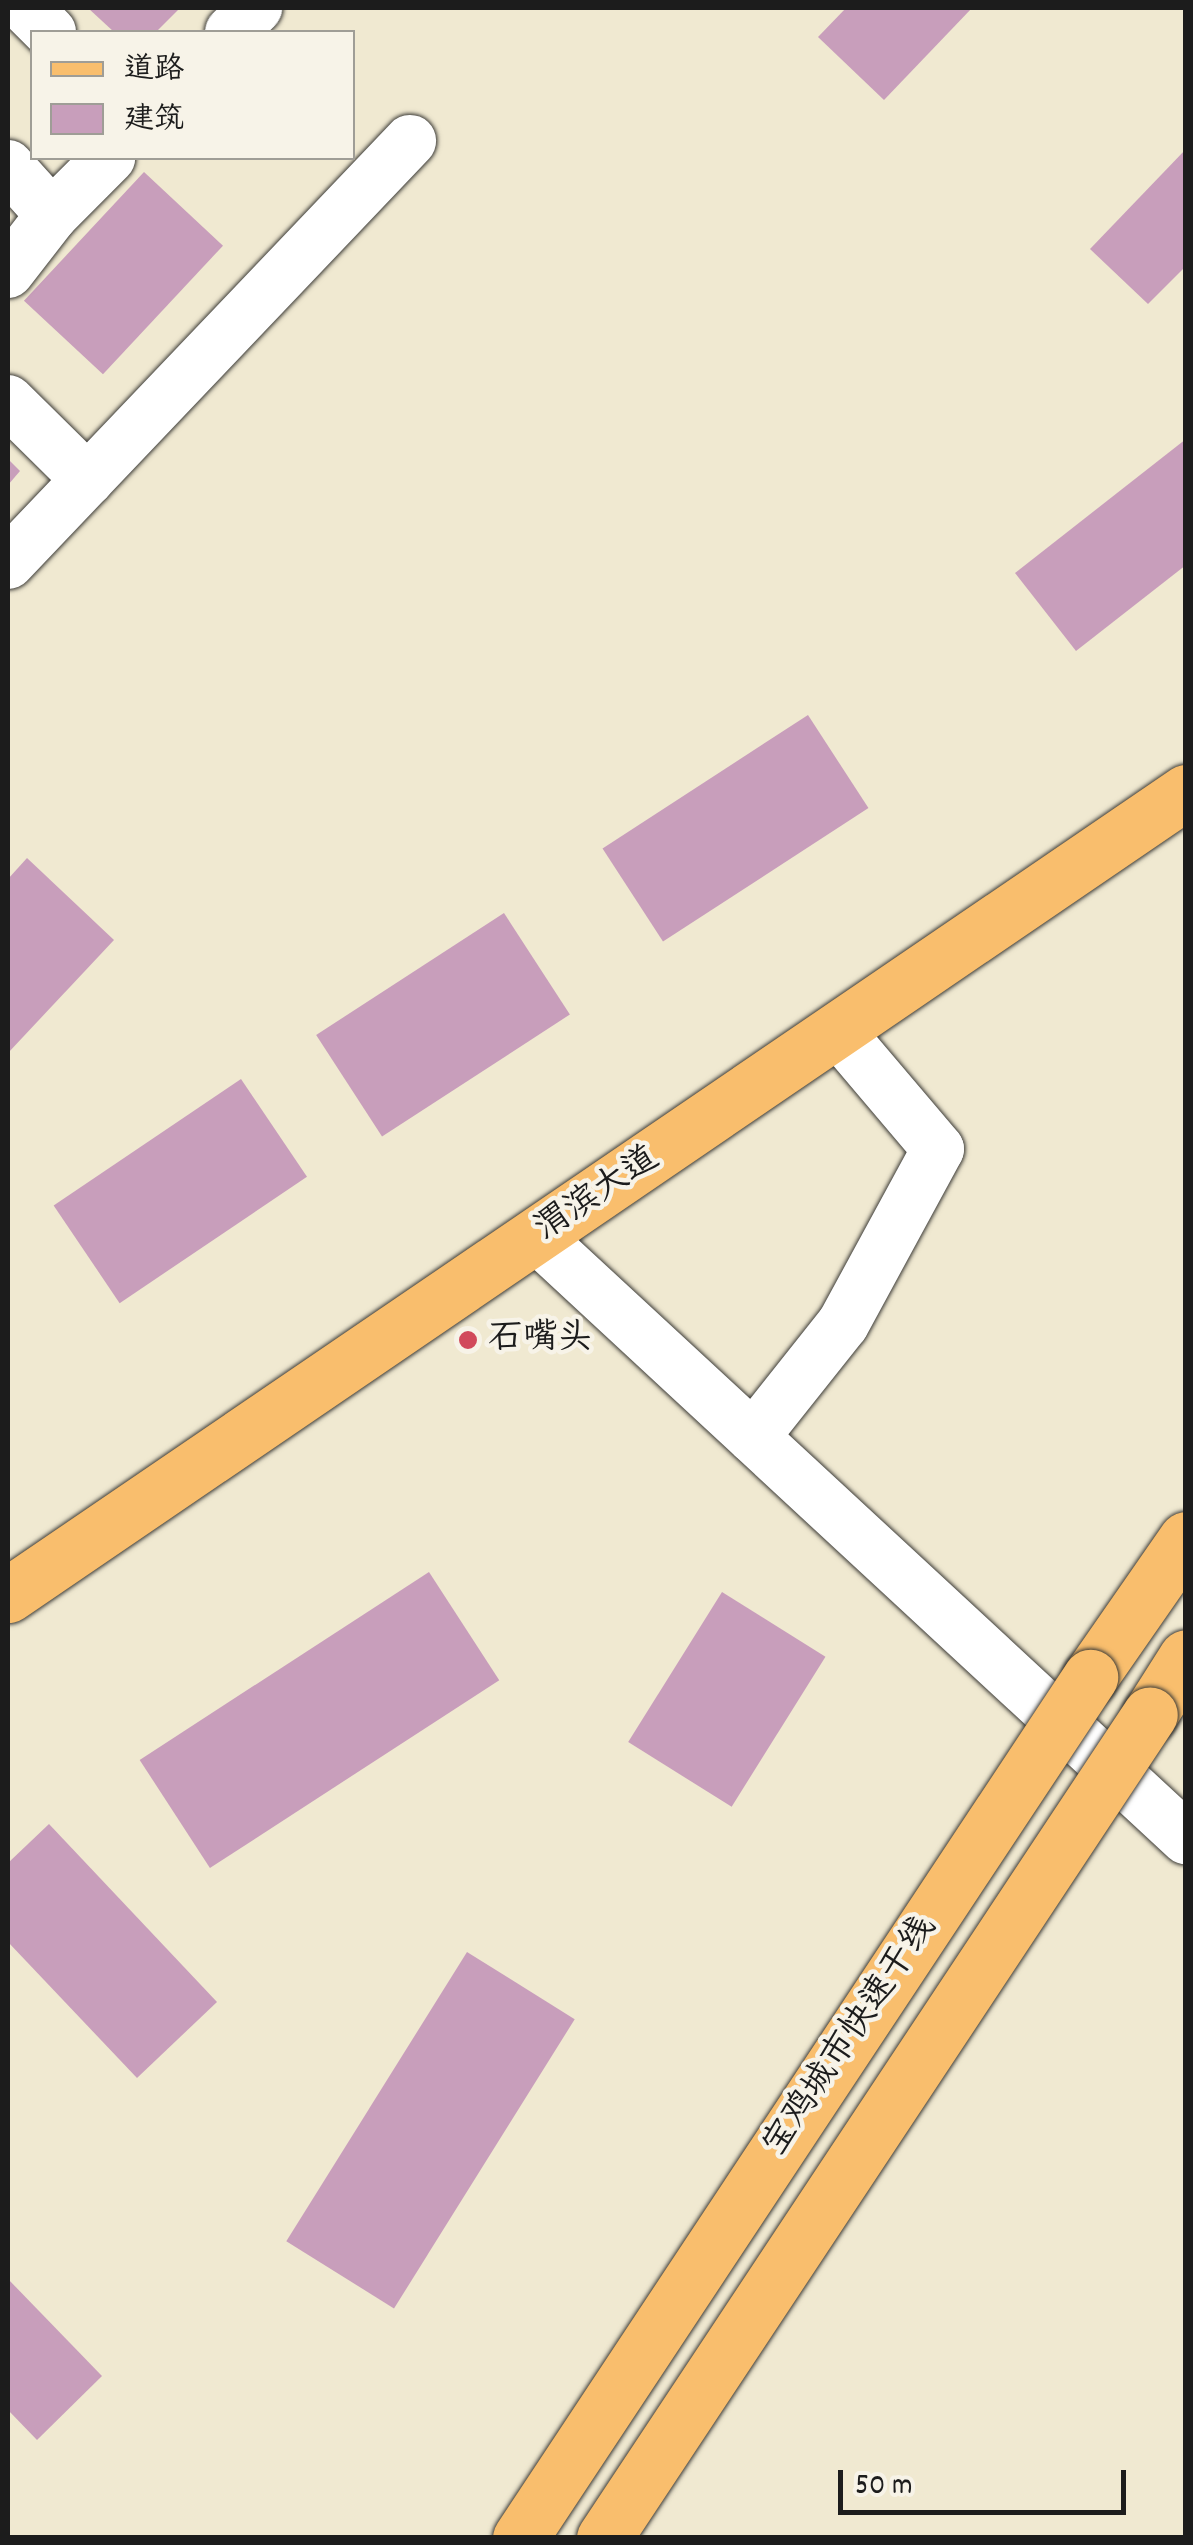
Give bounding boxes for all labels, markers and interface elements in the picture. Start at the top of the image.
legend [30,30,355,160]
text: 道路 [124,50,184,93]
text: 建筑 [124,100,184,143]
street label: 渭滨大道 [528,1138,668,1252]
place label: 石嘴头 [488,1319,593,1361]
marker: 石嘴头 [457,1329,479,1351]
street label: 宝鸡城市快速干线 [755,1909,947,2165]
scale bar [843,2450,1130,2512]
text: 50 m [855,2466,913,2509]

